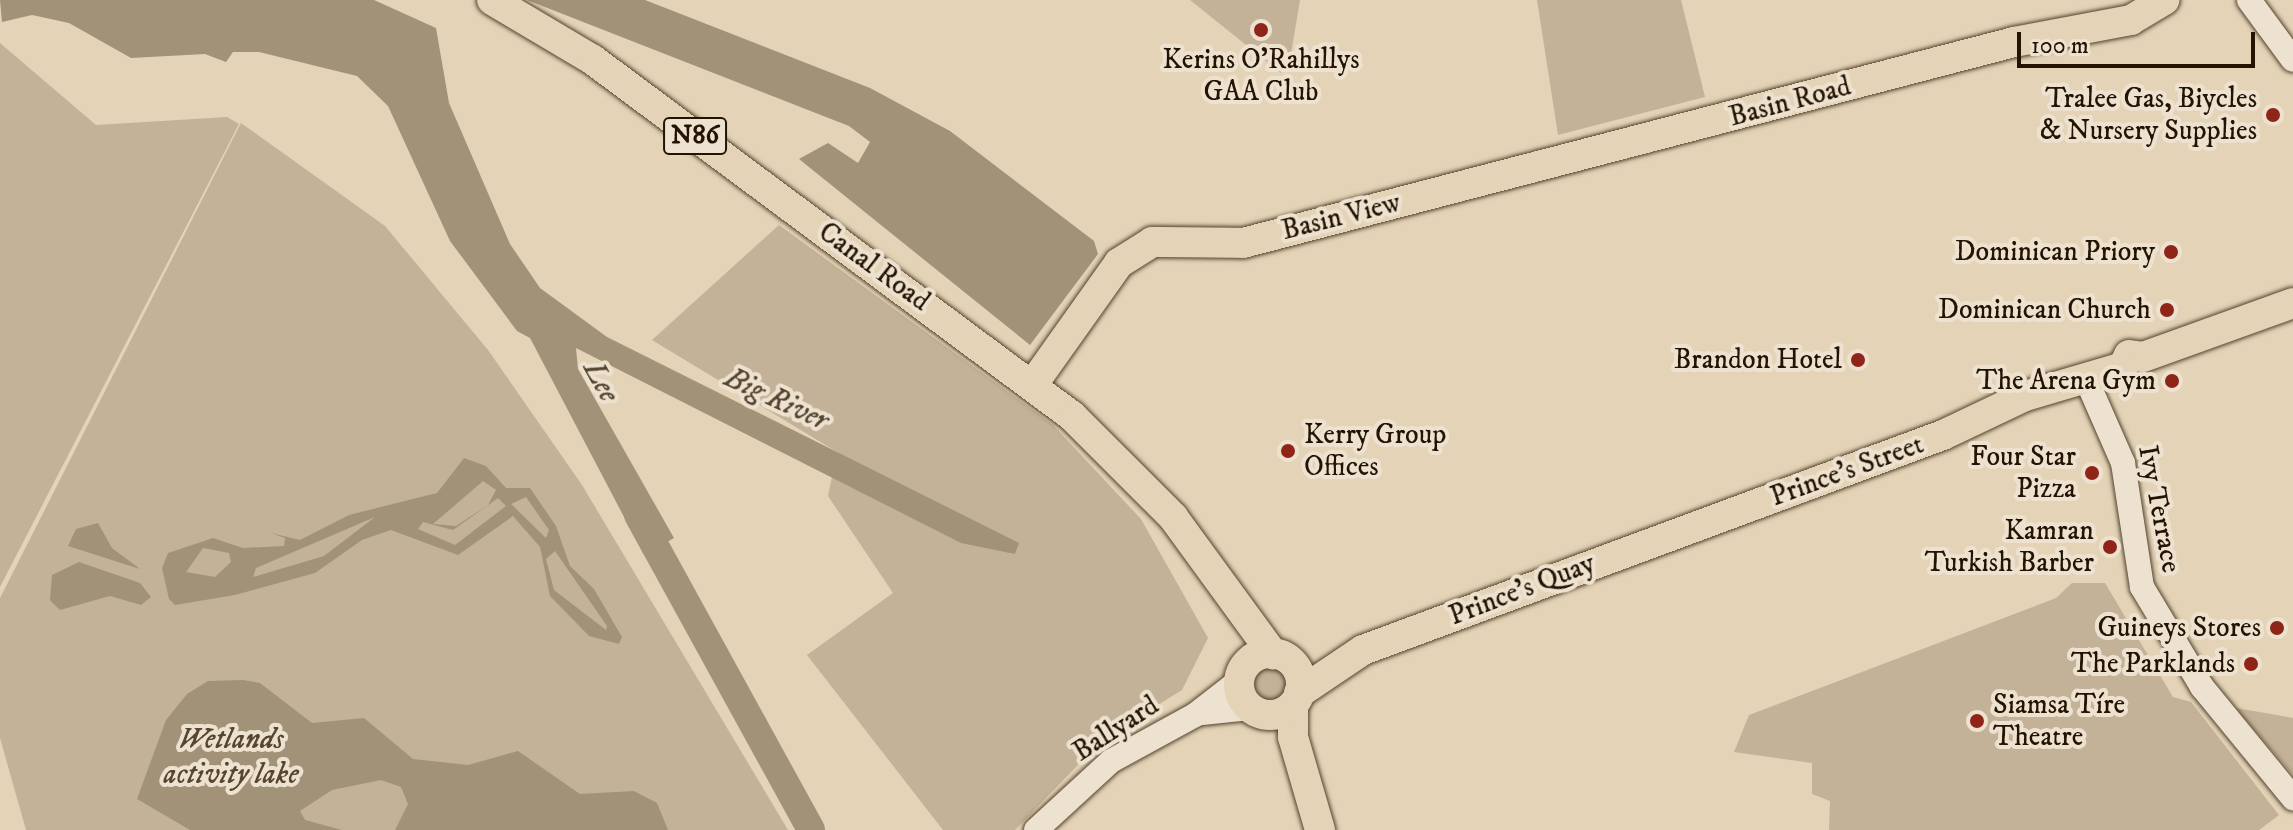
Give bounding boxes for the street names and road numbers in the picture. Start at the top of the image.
street label: Basin Road [1725,70,1855,134]
road number: N86 [663,114,727,158]
street label: Basin View [1278,186,1404,248]
street label: Canal Road [812,215,936,319]
street label: Prince's Street [1766,428,1928,514]
street label: Ivy Terrace [2130,442,2188,576]
street label: Prince's Quay [1444,547,1600,633]
street label: Ballyard [1067,689,1165,769]

